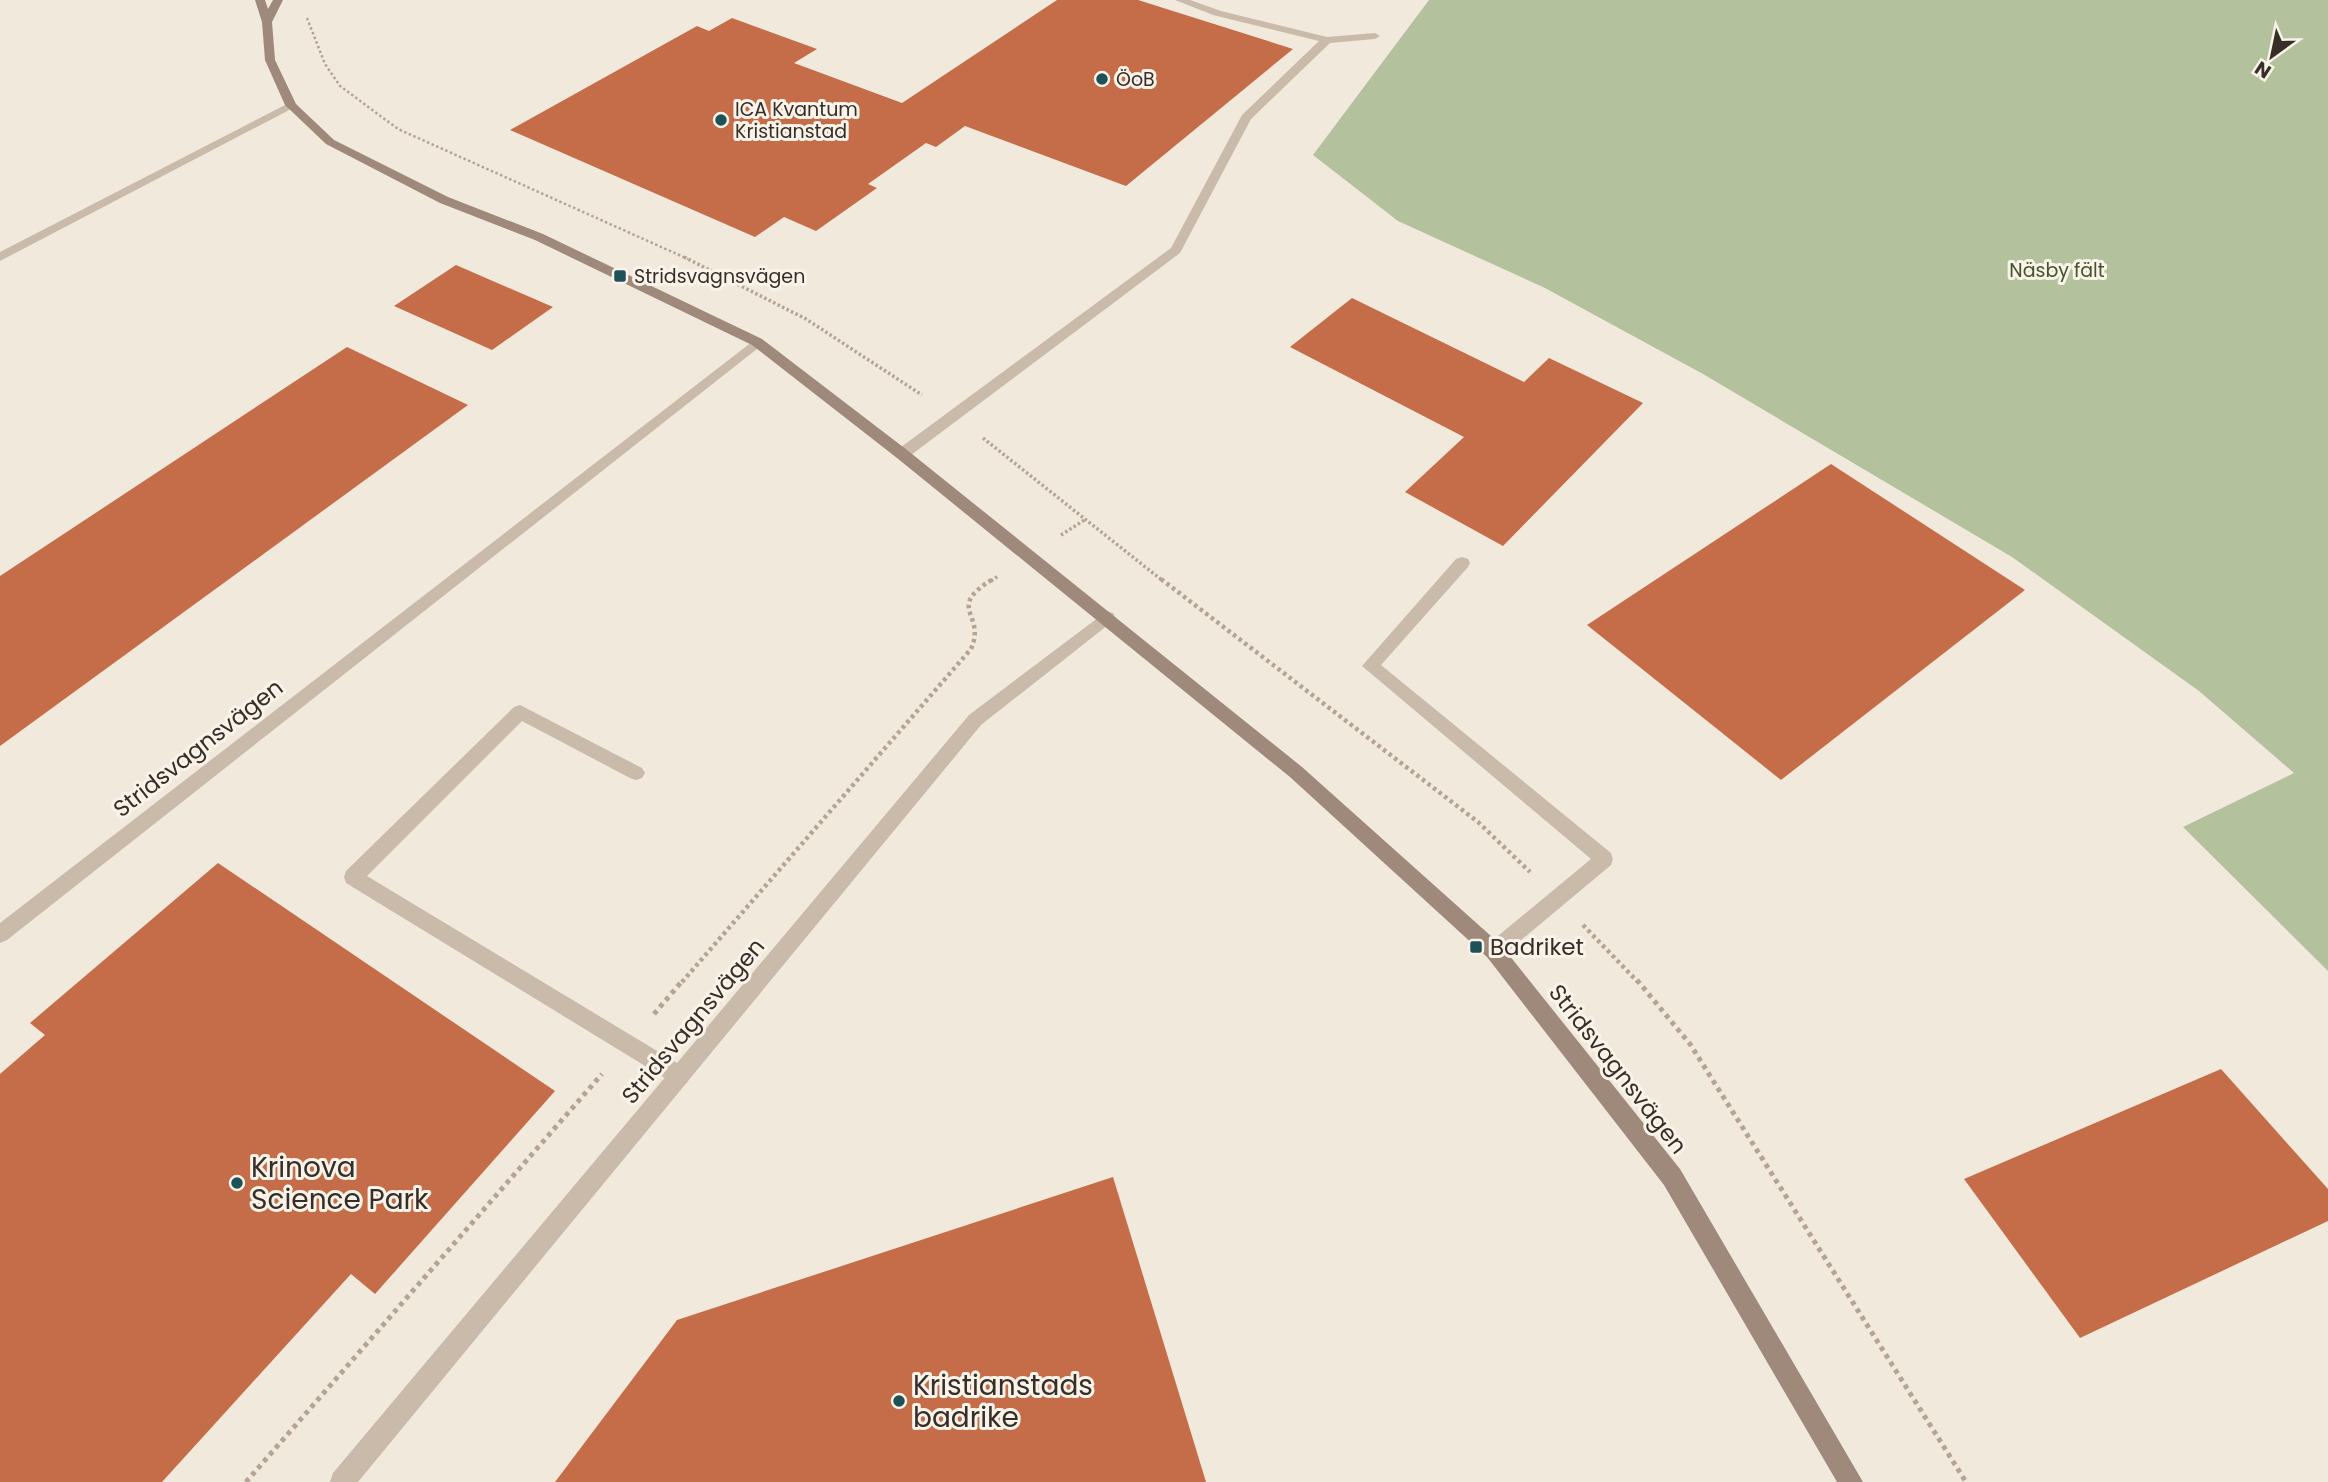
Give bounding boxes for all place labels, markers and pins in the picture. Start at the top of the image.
place label: ÖoB [1116,66,1155,93]
marker: ÖoB [1094,71,1110,87]
place label: ICA Kvantum Kristianstad [735,96,858,145]
marker: ICA Kvantum Kristianstad [713,112,729,128]
place label: Stridsvagnsvägen [634,263,805,290]
marker: Stridsvagnsvägen [612,268,628,284]
place label: Badriket [1490,931,1584,963]
marker: Badriket [1468,939,1484,955]
place label: Krinova Science Park [251,1148,429,1219]
marker: Krinova Science Park [229,1175,245,1191]
place label: Kristianstads badrike [913,1366,1093,1437]
marker: Kristianstads badrike [891,1393,907,1409]

